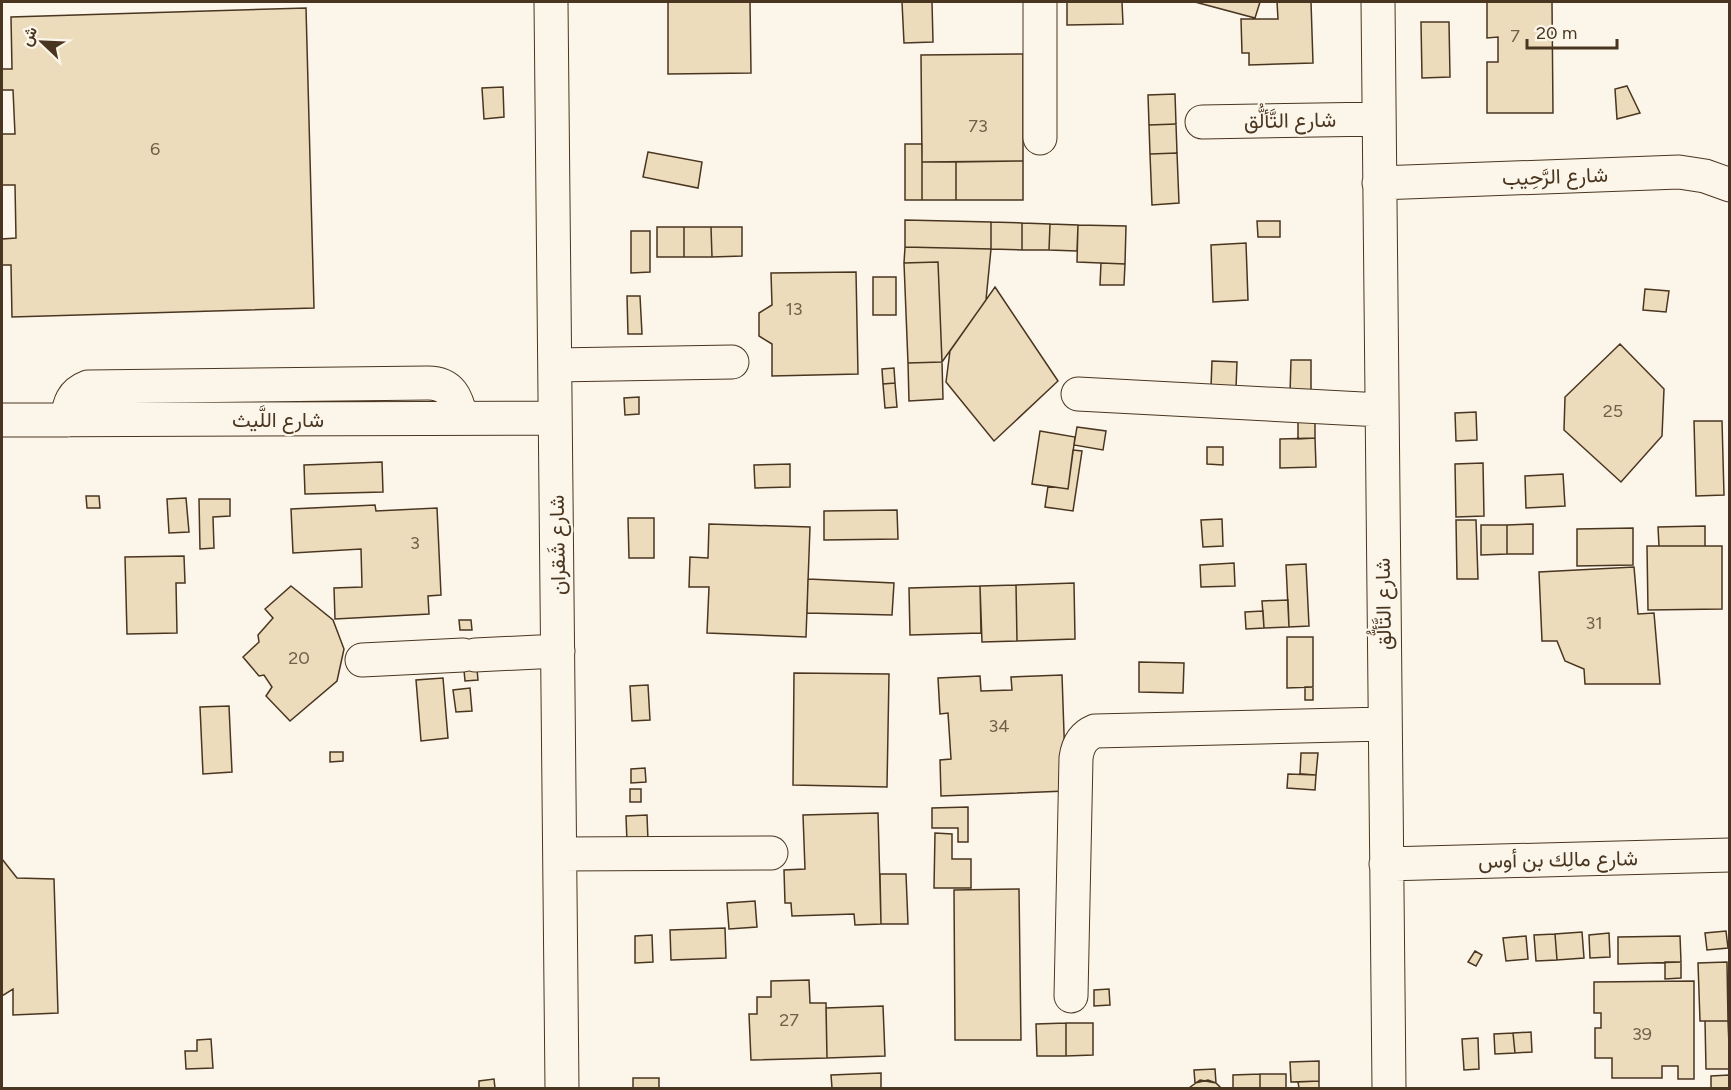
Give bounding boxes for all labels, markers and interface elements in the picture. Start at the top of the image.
north arrow [12,12,72,72]
scale bar [1527,12,1617,50]
text: 20 m [1536,22,1577,44]
text: ش [16,24,41,49]
house number: 7 [1510,25,1520,47]
street label: شارع التَّألُّق [1244,102,1336,135]
house number: 73 [968,115,988,137]
house number: 6 [150,138,160,160]
street label: شارع الرَّحِيب [1502,162,1608,192]
house number: 13 [785,298,803,320]
house number: 25 [1603,400,1623,422]
street label: شارع اللَّيث [232,404,324,434]
street label: شارع شَقران [544,495,572,595]
house number: 3 [410,532,420,554]
street label: شارع التَّألُّق [1365,558,1398,650]
house number: 31 [1585,612,1603,634]
house number: 20 [288,647,310,669]
house number: 34 [989,715,1009,737]
street label: شارع مالِك بن أوس [1478,845,1638,875]
house number: 27 [779,1009,799,1031]
house number: 39 [1632,1023,1652,1045]

